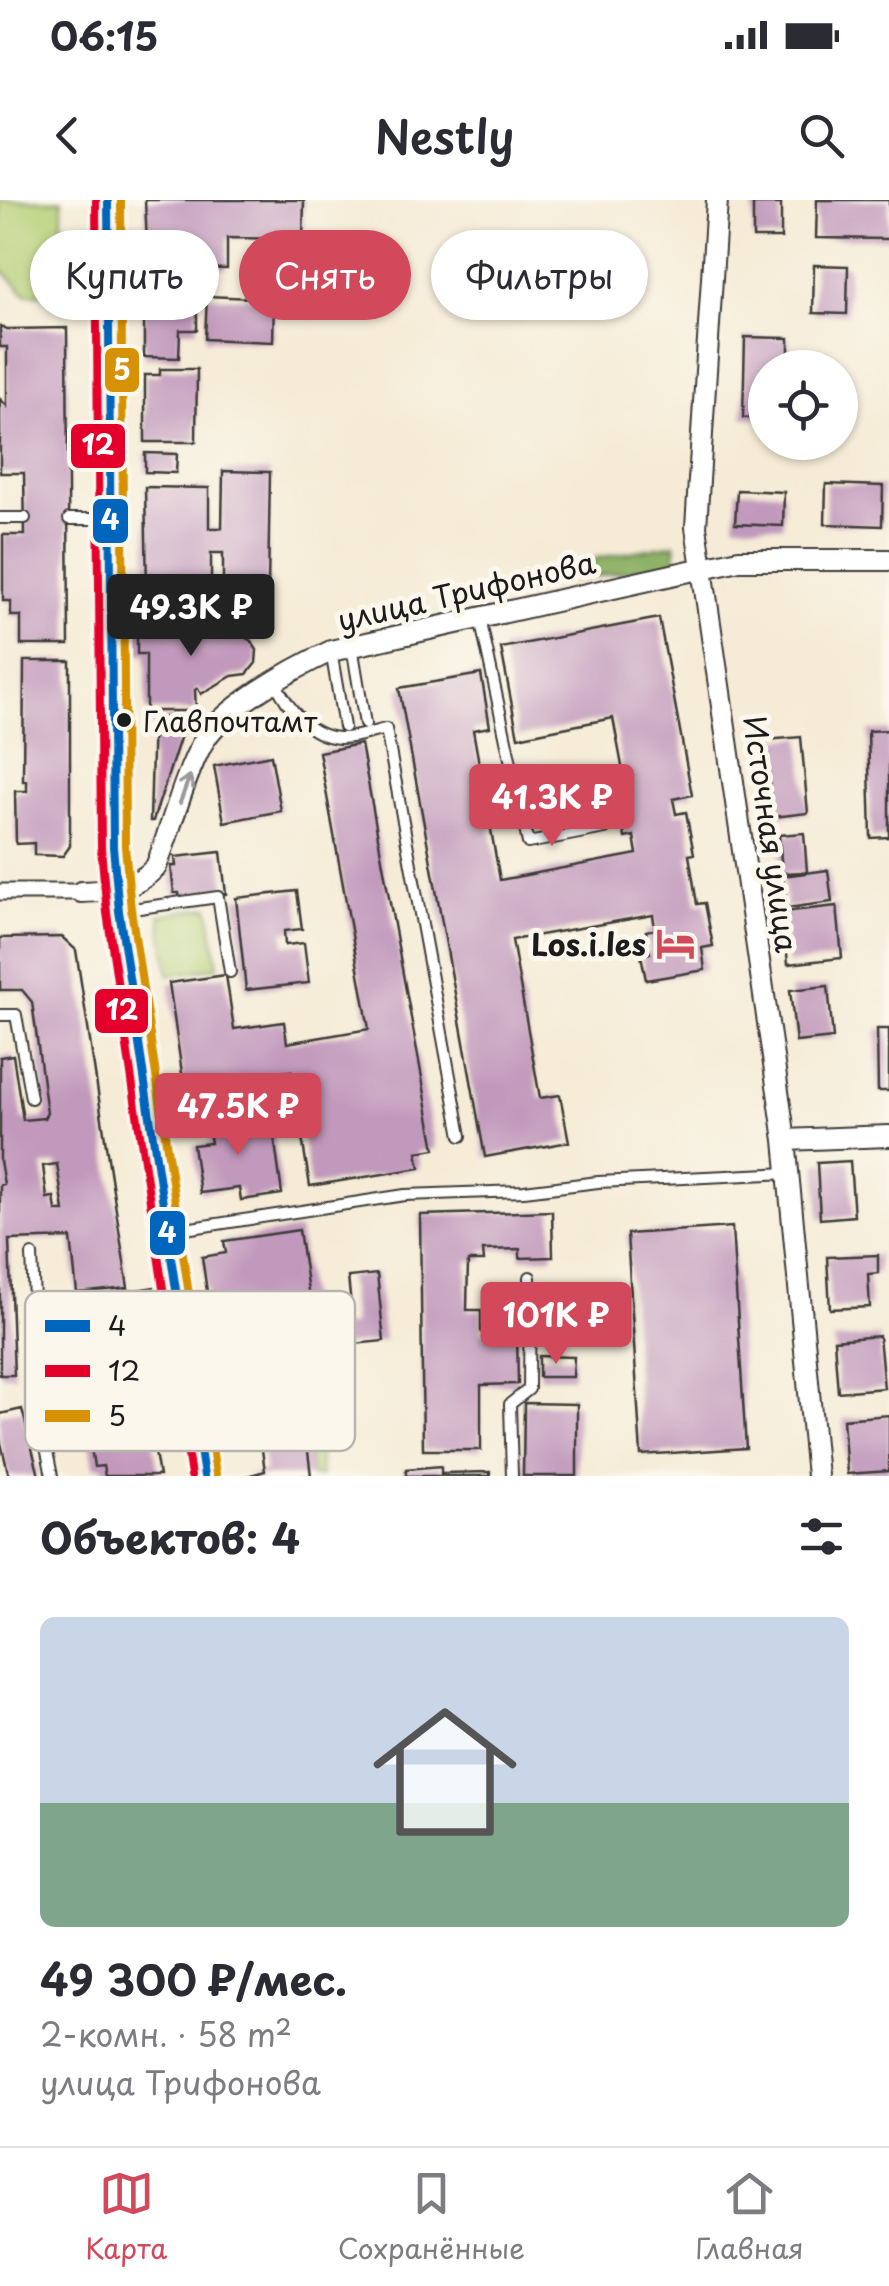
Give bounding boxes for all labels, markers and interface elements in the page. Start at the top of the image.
text: 06:15 [50,7,159,64]
text: Nestly [375,101,514,169]
icon: back [40,108,95,163]
icon: search [794,108,849,163]
chip: Купить [30,230,219,320]
chip: Снять [239,230,411,320]
chip: Фильтры [431,230,648,320]
line badge: 5 [103,346,141,394]
text: 5 [113,347,131,390]
map controls [748,350,858,460]
button: locate [748,350,858,460]
line badge: 12 [69,422,127,470]
text: 12 [81,422,115,465]
line badge: 4 [91,497,130,545]
text: 4 [100,497,120,540]
street label: улица Трифонова [333,538,600,642]
pin: 49.3K ₽ [99,574,283,659]
text: 49.3K ₽ [129,582,253,630]
place label: Главпочтамт [143,699,318,742]
marker: Главпочтамт [114,710,134,730]
street label: Источная улица [733,713,811,955]
pin: 41.3K ₽ [460,764,644,849]
text: 41.3K ₽ [491,772,613,820]
one-way arrow [177,774,195,805]
place label: Los.i.les [531,921,646,966]
hotel icon: Los.i.les [655,922,697,964]
line badge: 12 [93,987,150,1035]
text: 12 [105,987,139,1030]
pin: 47.5K ₽ [146,1073,330,1158]
text: 47.5K ₽ [177,1081,299,1129]
line badge: 4 [148,1209,187,1257]
text: 4 [157,1210,177,1253]
pin: 101K ₽ [475,1282,637,1367]
text: 101K ₽ [503,1290,609,1338]
legend [25,1291,355,1451]
text: 4 [108,1303,127,1346]
text: 12 [108,1348,140,1391]
text: 5 [108,1393,126,1436]
text: Объектов: 4 [40,1505,300,1568]
icon: filters [794,1509,849,1564]
icon: home [355,1682,535,1862]
text: 49 300 ₽/мес. [40,1947,347,2010]
text: 2-комн. · 58 m² [40,2010,292,2058]
text: улица Трифонова [40,2058,321,2106]
tab: Карта [85,2166,167,2269]
tab: Сохранённые [338,2166,525,2269]
tab: Главная [695,2166,804,2269]

